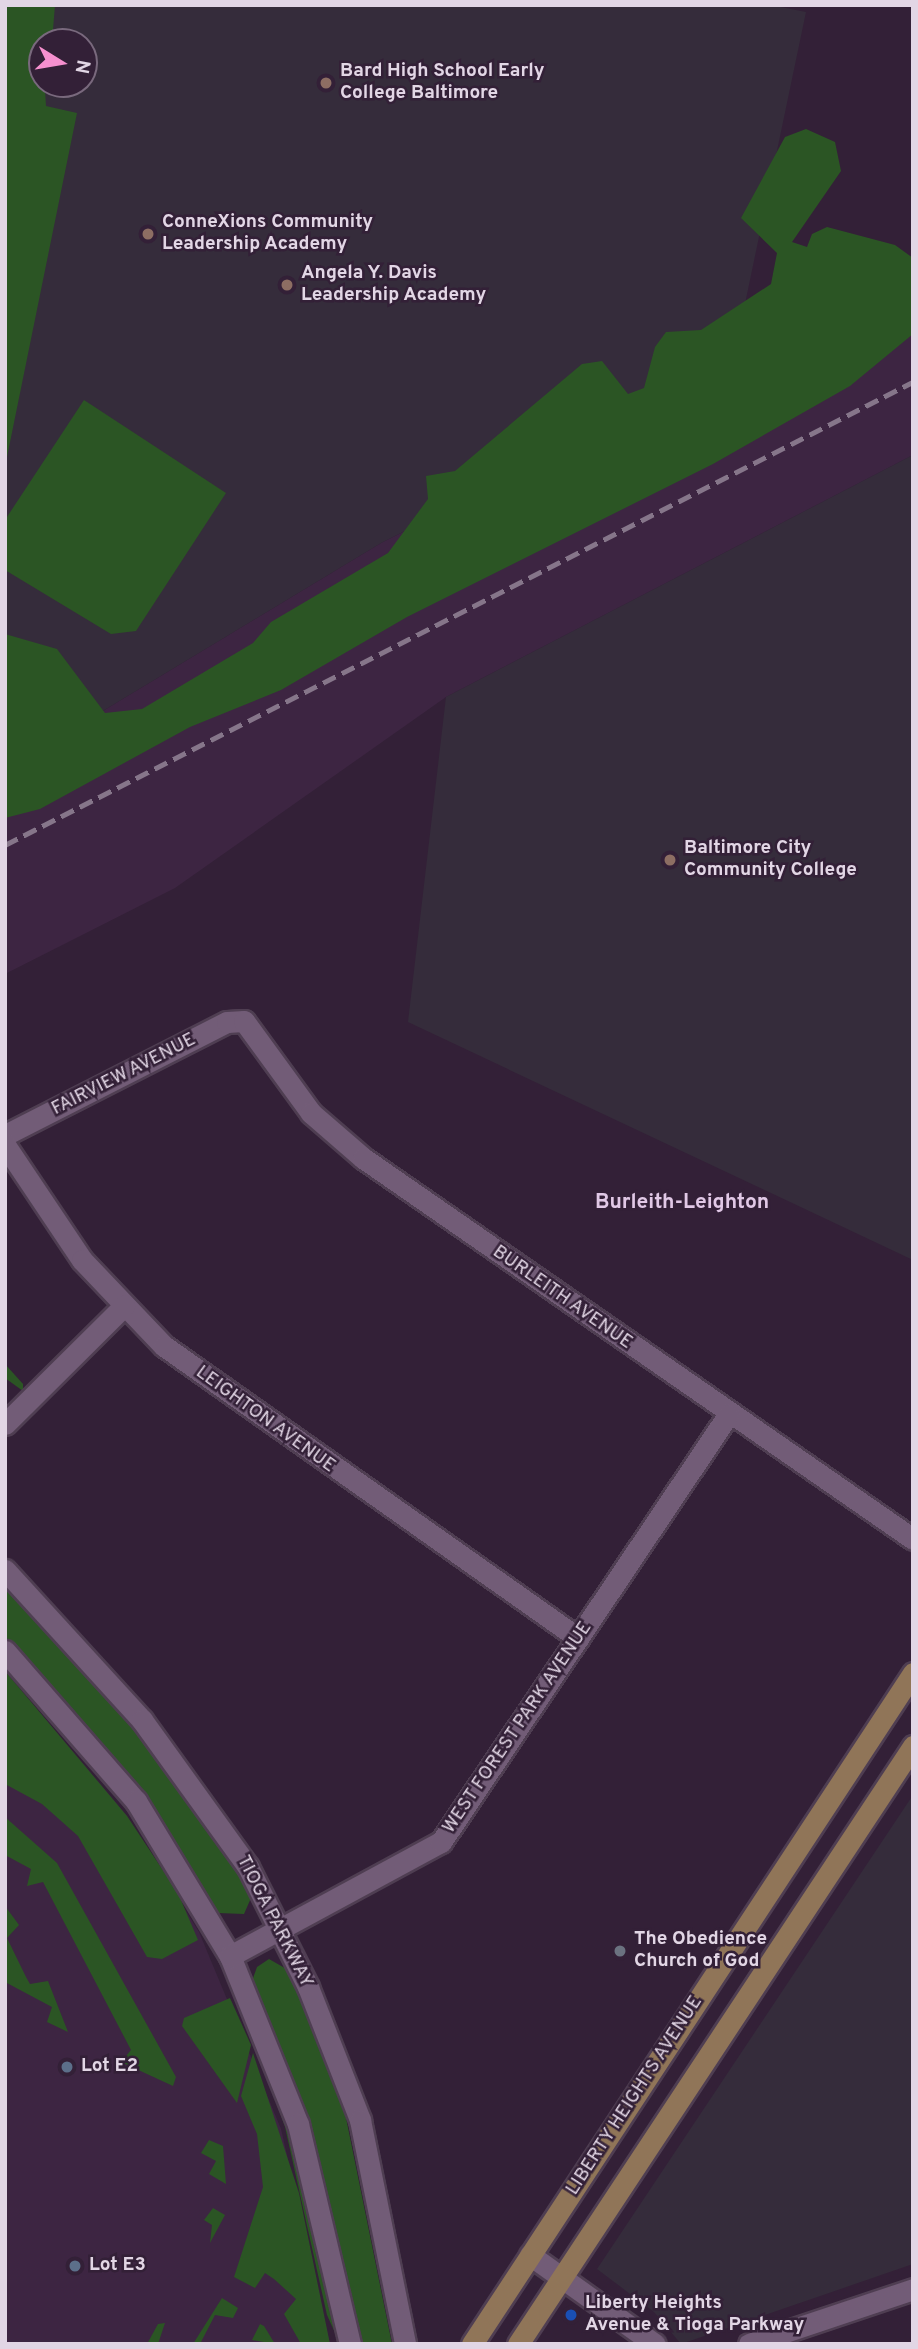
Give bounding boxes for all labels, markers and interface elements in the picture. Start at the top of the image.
north arrow [28,28,98,98]
text: N [69,58,95,76]
place label: Bard High School Early College Baltimore [340,61,545,105]
marker: Bard High School Early College Baltimore [318,75,334,91]
place label: ConneXions Community Leadership Academy [162,212,373,256]
marker: ConneXions Community Leadership Academy [140,226,156,242]
place label: Angela Y. Davis Leadership Academy [301,263,487,307]
marker: Angela Y. Davis Leadership Academy [279,277,295,293]
place label: Baltimore City Community College [684,838,857,882]
marker: Baltimore City Community College [662,852,678,868]
street label: FAIRVIEW AVENUE [48,1029,200,1121]
district label: Burleith-Leighton [595,1190,769,1216]
street label: BURLEITH AVENUE [487,1241,637,1355]
street label: LEIGHTON AVENUE [190,1361,340,1479]
street label: WEST FOREST PARK AVENUE [438,1617,598,1839]
street label: TIOGA PARKWAY [231,1852,317,1992]
place label: The Obedience Church of God [634,1929,767,1973]
marker: The Obedience Church of God [612,1943,628,1959]
street label: LIBERTY HEIGHTS AVENUE [562,1991,708,2201]
place label: Lot E2 [81,2056,138,2078]
marker: Lot E2 [59,2059,75,2075]
place label: Lot E3 [89,2255,146,2277]
marker: Lot E3 [67,2258,83,2274]
place label: Liberty Heights Avenue & Tioga Parkway [585,2293,804,2337]
marker: Liberty Heights Avenue & Tioga Parkway [563,2307,579,2323]

